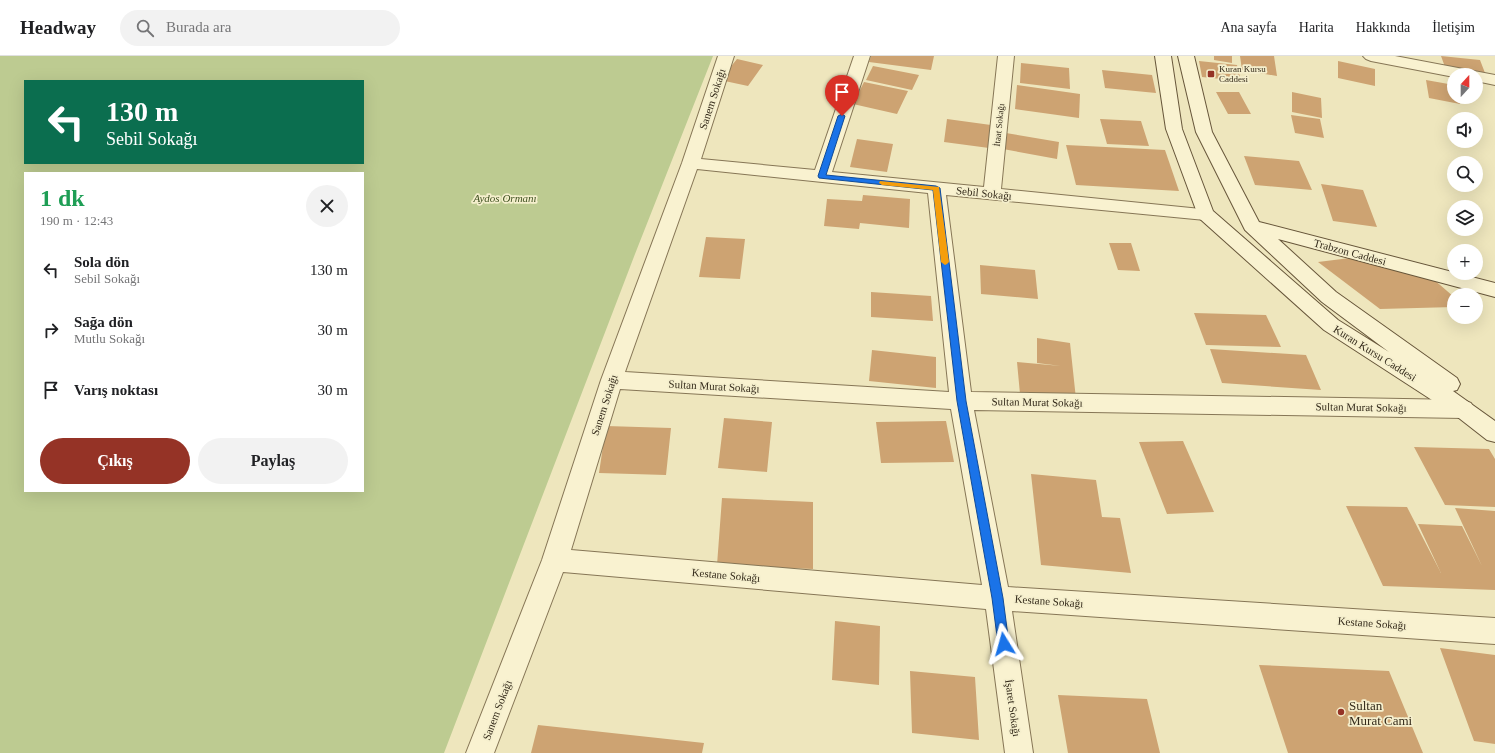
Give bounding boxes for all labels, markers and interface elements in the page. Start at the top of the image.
search box [120,10,400,46]
text: Headway [20,17,96,38]
icon: search [134,17,156,39]
text: Burada ara [166,19,231,35]
text: Ana sayfa [1220,20,1277,35]
text: Harita [1299,20,1334,35]
text: Hakkında [1356,20,1410,35]
text: İletişim [1432,20,1475,35]
place label: Kuran Kursu Caddesi [1219,64,1266,84]
street label: Sanem Sokağı [697,67,727,131]
north arrow [1447,68,1483,104]
map controls [1447,68,1483,324]
marker: Kuran Kursu Caddesi [1206,69,1216,79]
pin [825,75,859,116]
icon: arrive [831,81,853,103]
icon: left [40,96,92,148]
text: 130 m [106,96,178,127]
street label: İtaat Sokağı [992,102,1006,147]
button: sound [1447,112,1483,148]
text: Sebil Sokağı [106,129,198,149]
button: search [1447,156,1483,192]
street label: Sebil Sokağı [956,184,1012,202]
text: 1 dk [40,185,85,211]
button: close [306,185,348,227]
park label: Aydos Ormanı [472,192,537,204]
button: layers [1447,200,1483,236]
text: 190 m · 12:43 [40,213,113,228]
street label: Trabzon Caddesi [1312,237,1388,267]
button: + [1447,244,1483,280]
text: Sola dön [74,254,129,270]
icon: left [40,259,62,281]
text: 130 m [310,262,348,278]
text: Sebil Sokağı [74,271,140,286]
button: − [1447,288,1483,324]
text: Sağa dön [74,314,133,330]
icon: right [40,319,62,341]
text: 30 m [318,322,348,338]
street label: Kuran Kursu Caddesi [1331,323,1419,383]
text: Mutlu Sokağı [74,331,145,346]
street label: Sanem Sokağı [589,373,619,437]
street label: Sultan Murat Sokağı [668,378,760,394]
icon: arrive [40,379,62,401]
text: Varış noktası [74,382,158,398]
text: 30 m [318,382,348,398]
street label: Sultan Murat Sokağı [991,395,1083,409]
street label: Sultan Murat Sokağı [1315,400,1407,414]
button: Çıkış [40,438,190,484]
button: Paylaş [198,438,348,484]
street label: Kestane Sokağı [691,566,761,584]
street label: Kestane Sokağı [1014,593,1084,609]
street label: Kestane Sokağı [1337,615,1407,631]
position arrow [983,623,1025,665]
street label: Sanem Sokağı [480,678,514,742]
street label: İşaret Sokağı [1003,679,1023,737]
place label: Sultan Murat Cami [1349,698,1413,728]
marker: Sultan Murat Cami [1336,707,1346,717]

